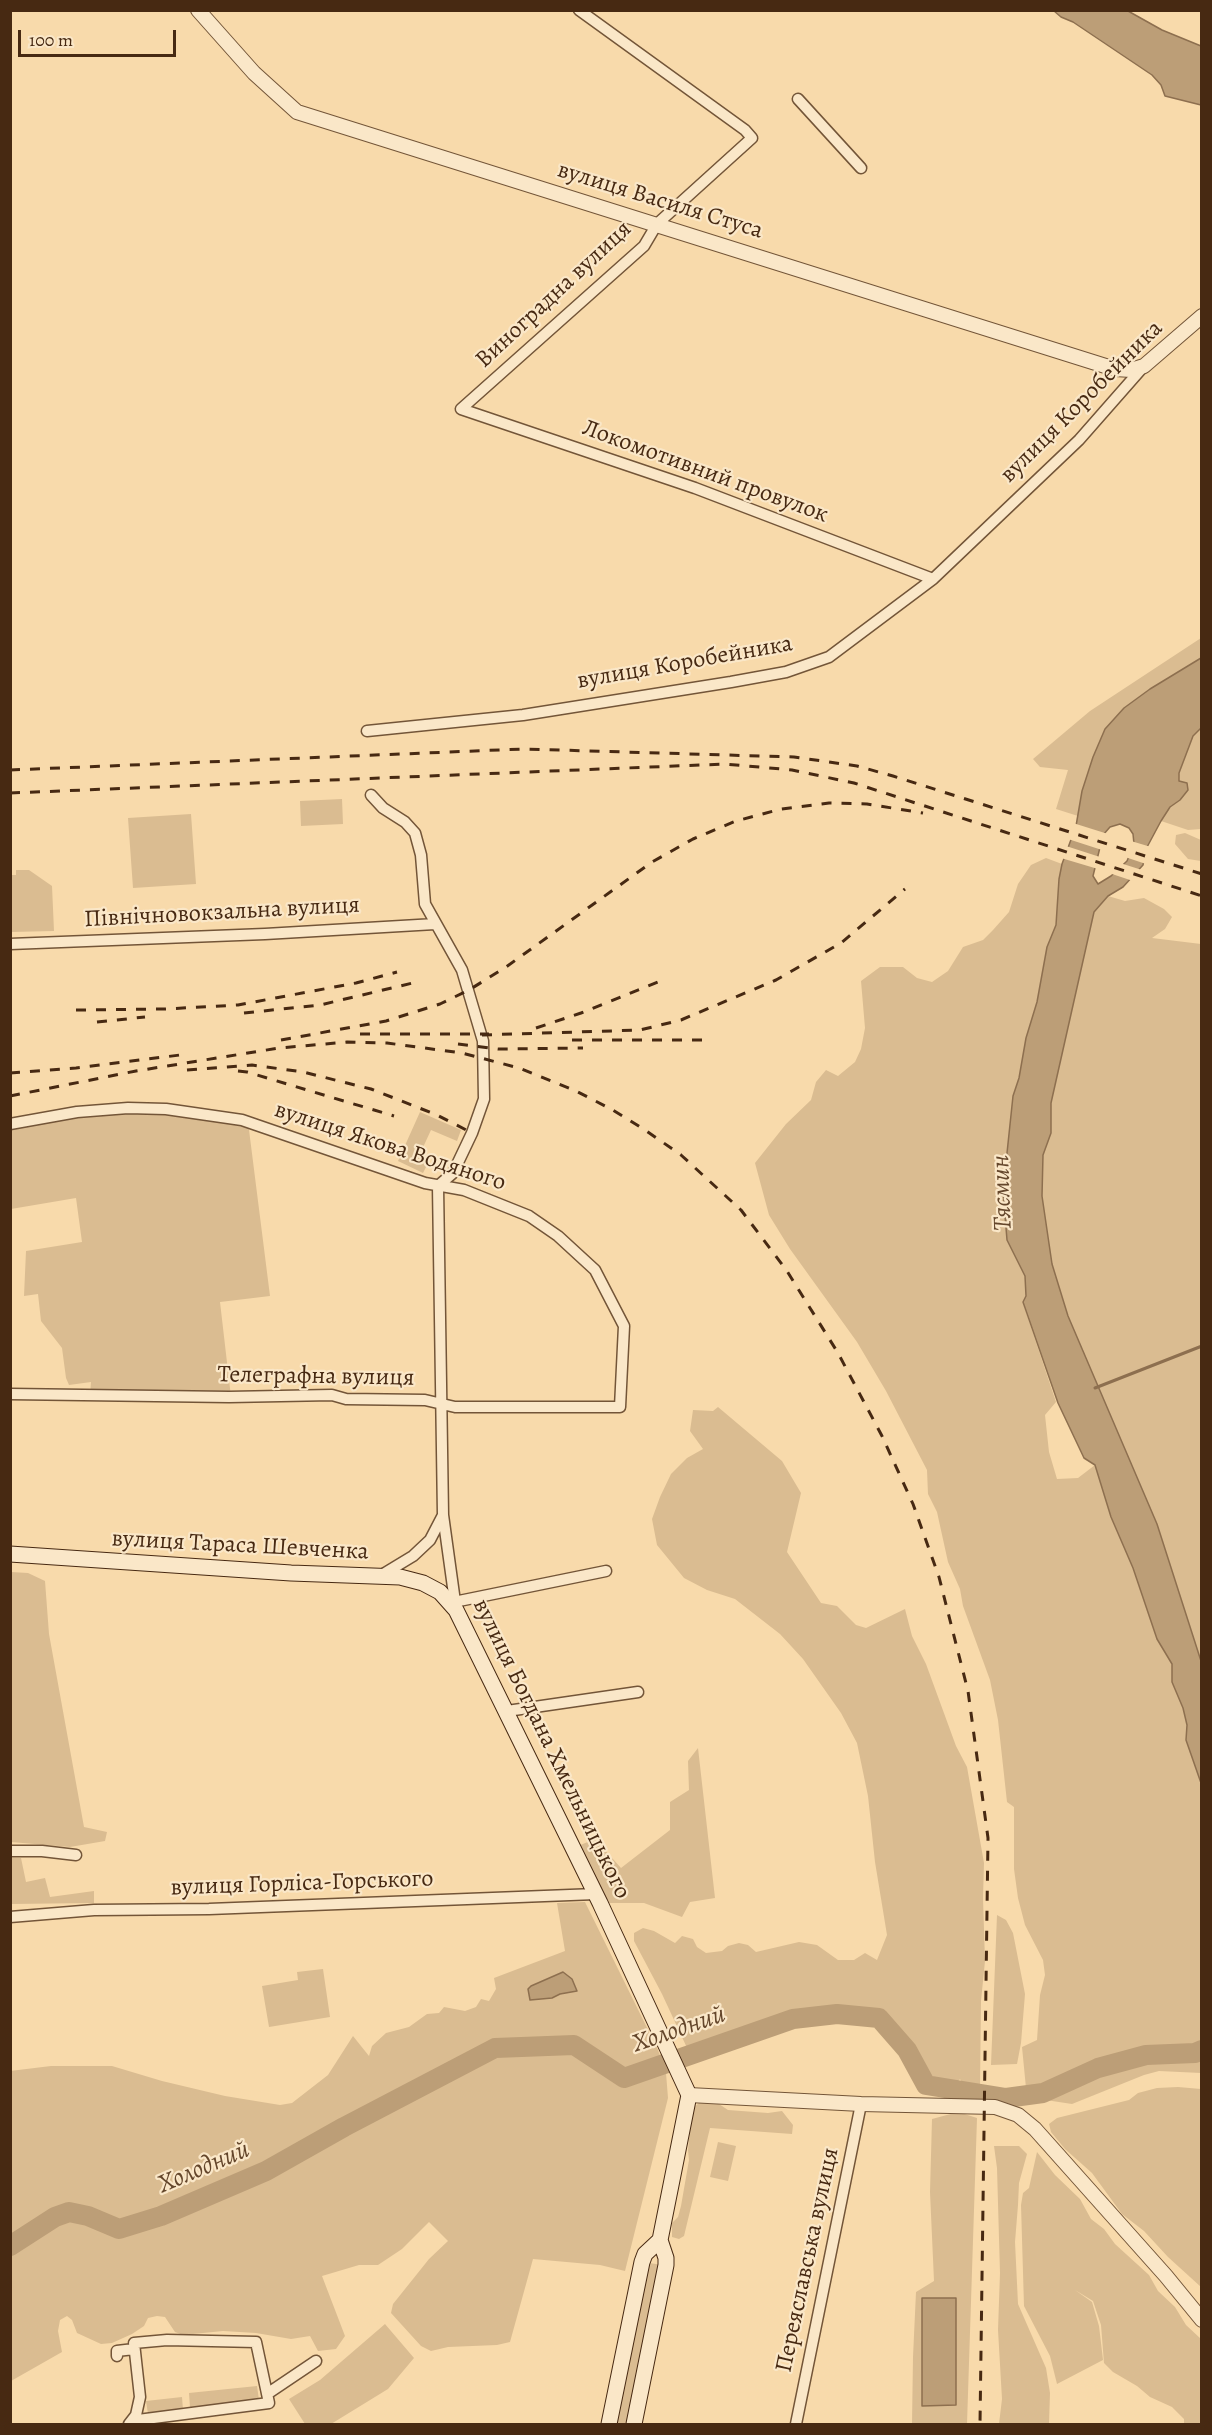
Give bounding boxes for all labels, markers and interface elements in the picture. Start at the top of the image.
scale bar [21,18,178,56]
text: 100 m [29,28,73,52]
street label: вулиця Василя Стуса [554,156,766,246]
street label: Виноградна вулиця [470,215,638,375]
street label: вулиця Коробейника [995,315,1169,489]
street label: Локомотивний провулок [578,414,832,530]
street label: вулиця Коробейника [575,630,795,696]
street label: Північновокзальна вулиця [83,891,361,935]
street label: вулиця Якова Водяного [271,1096,509,1198]
water label: Тясмин [986,1155,1020,1231]
street label: Телеграфна вулиця [217,1361,415,1393]
street label: вулиця Тараса Шевченка [111,1525,369,1567]
street label: вулиця Богдана Хмельницького [466,1594,636,1904]
street label: вулиця Горліса-Горського [170,1865,434,1903]
water label: Холодний [628,2000,730,2060]
water label: Холодний [153,2135,255,2201]
street label: Переяславська вулиця [770,2145,846,2375]

